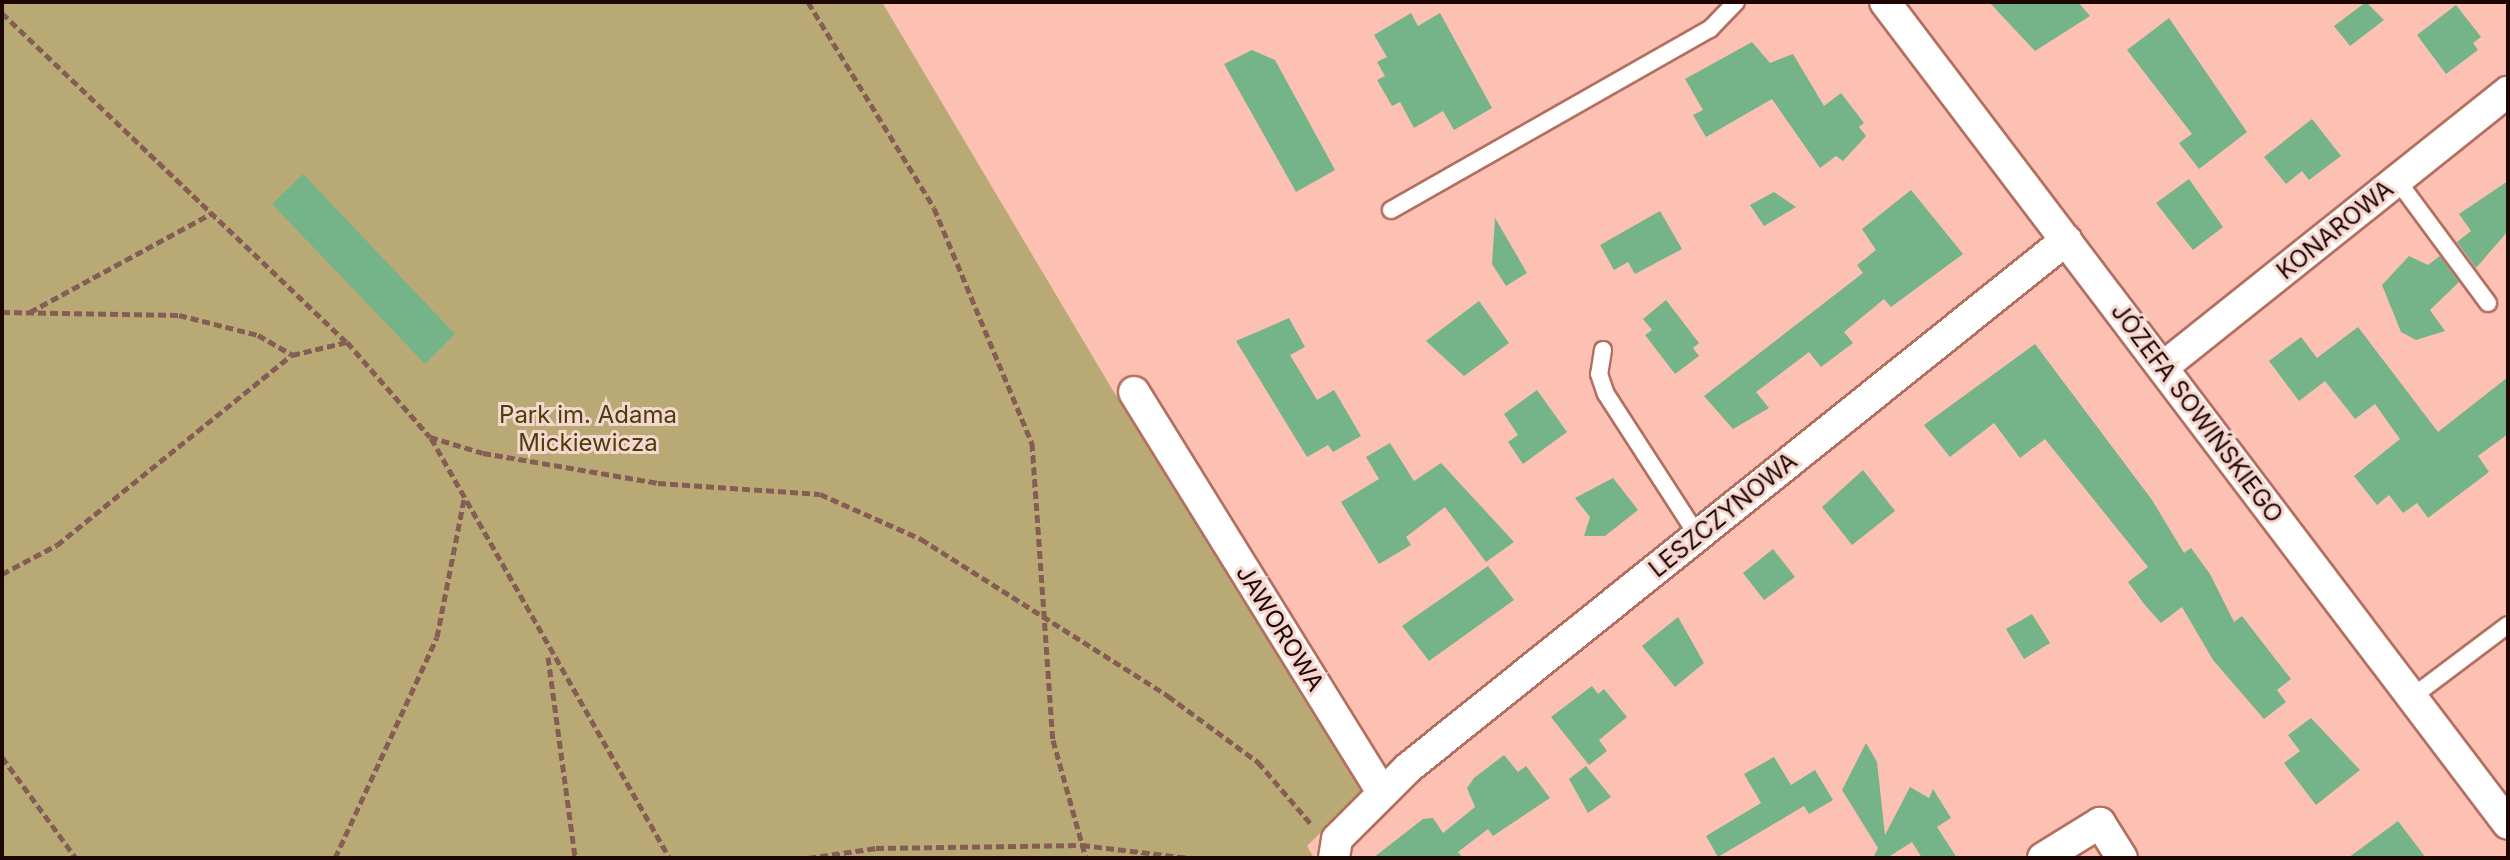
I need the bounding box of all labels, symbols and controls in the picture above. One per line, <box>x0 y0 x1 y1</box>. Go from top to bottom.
street label: KONAROWA <box>2271 174 2399 286</box>
street label: JÓZEFA SOWIŃSKIEGO <box>2105 298 2289 528</box>
park label: Park im. Adama Mickiewicza <box>499 401 677 457</box>
street label: LESZCZYNOWA <box>1643 447 1803 583</box>
street label: JAWOROWA <box>1230 560 1330 696</box>

